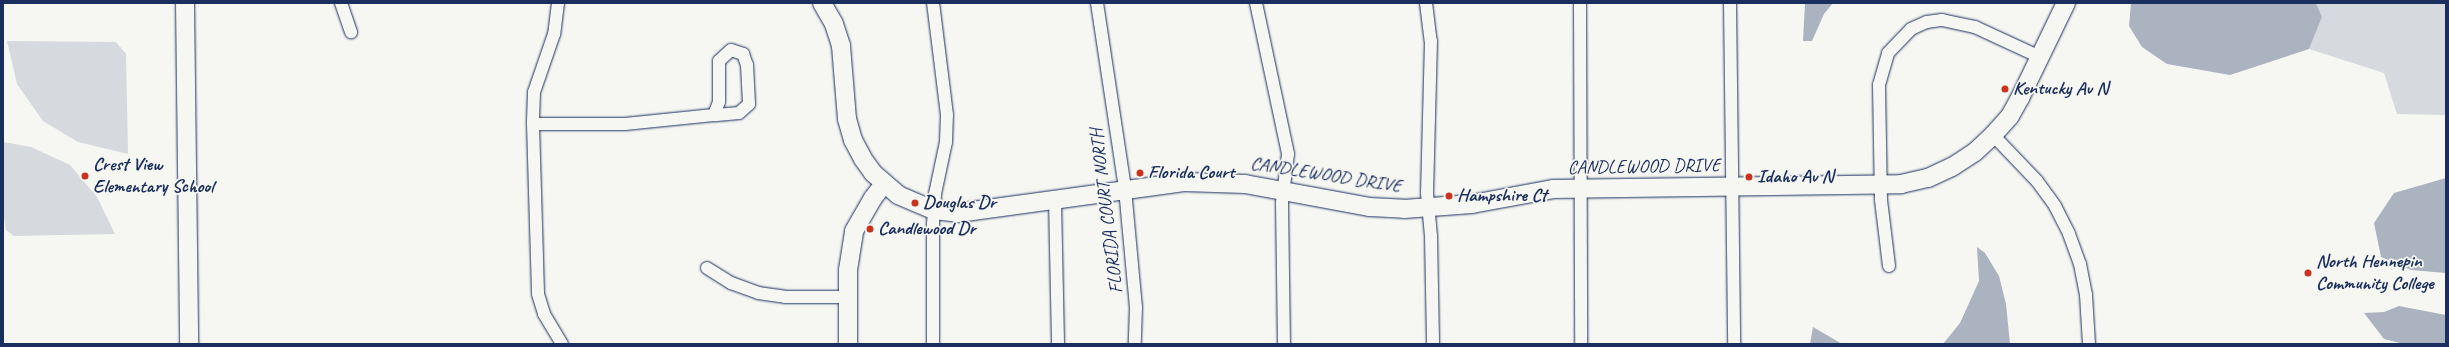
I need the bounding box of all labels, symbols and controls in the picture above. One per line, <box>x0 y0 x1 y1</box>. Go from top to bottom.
place label: Kentucky Av N <box>2013 78 2108 100</box>
marker: Kentucky Av N <box>2000 84 2010 94</box>
street label: FLORIDA COURT NORTH <box>1086 127 1128 295</box>
street label: CANDLEWOOD DRIVE <box>1249 152 1403 198</box>
place label: Crest View Elementary School <box>93 154 214 198</box>
street label: CANDLEWOOD DRIVE <box>1567 154 1721 180</box>
place label: Florida Court <box>1148 162 1234 184</box>
place label: Idaho Av N <box>1757 166 1833 188</box>
marker: Florida Court <box>1135 168 1145 178</box>
marker: Crest View Elementary School <box>80 171 90 181</box>
marker: Idaho Av N <box>1744 172 1754 182</box>
place label: Hampshire Ct <box>1457 185 1547 207</box>
marker: Hampshire Ct <box>1444 191 1454 201</box>
place label: Douglas Dr <box>923 192 996 214</box>
marker: Douglas Dr <box>910 198 920 208</box>
place label: Candlewood Dr <box>878 218 976 240</box>
marker: Candlewood Dr <box>865 224 875 234</box>
place label: North Hennepin Community College <box>2316 251 2434 295</box>
marker: North Hennepin Community College <box>2303 268 2313 278</box>

